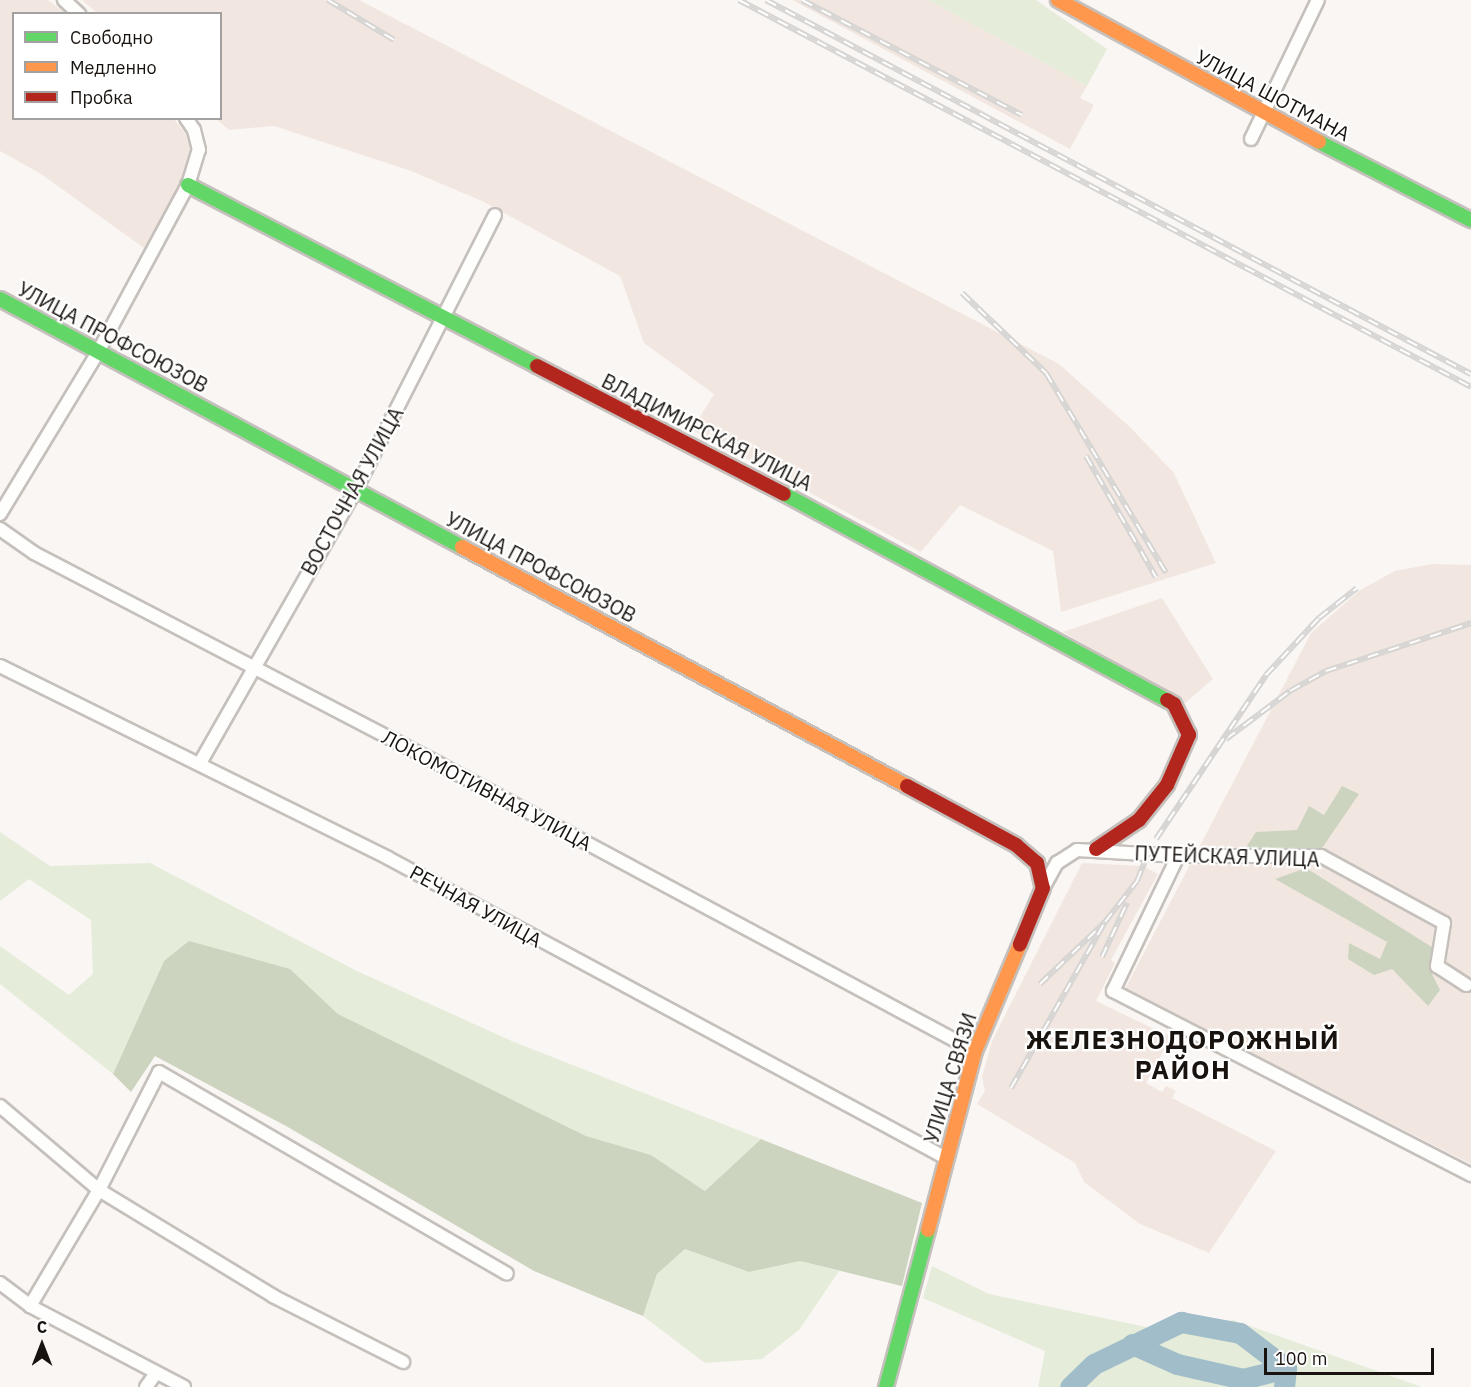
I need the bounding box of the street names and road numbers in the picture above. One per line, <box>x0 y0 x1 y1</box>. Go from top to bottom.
street label: УЛИЦА ШОТМАНА <box>1192 44 1354 146</box>
street label: УЛИЦА ПРОФСОЮЗОВ <box>14 277 212 397</box>
street label: ВЛАДИМИРСКАЯ УЛИЦА <box>598 368 816 496</box>
street label: ВОСТОЧНАЯ УЛИЦА <box>296 403 408 579</box>
street label: УЛИЦА ПРОФСОЮЗОВ <box>442 507 640 627</box>
street label: ЛОКОМОТИВНАЯ УЛИЦА <box>378 724 596 856</box>
street label: ПУТЕЙСКАЯ УЛИЦА <box>1134 841 1320 871</box>
street label: РЕЧНАЯ УЛИЦА <box>406 860 546 952</box>
street label: УЛИЦА СВЯЗИ <box>919 1010 981 1146</box>

